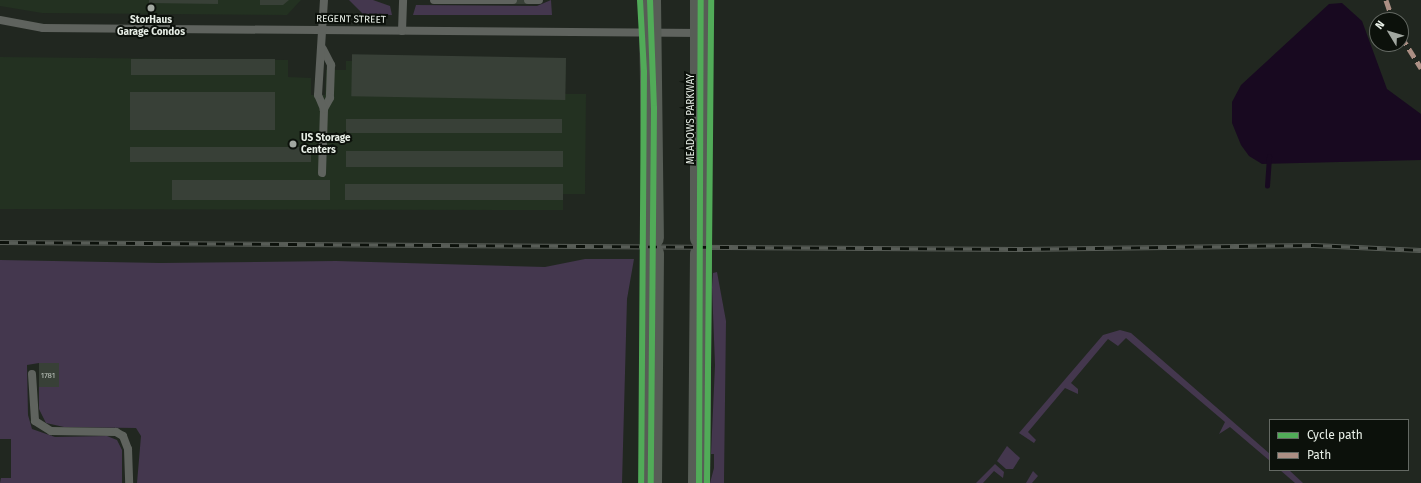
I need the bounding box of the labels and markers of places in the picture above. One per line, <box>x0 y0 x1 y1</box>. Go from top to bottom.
marker: StorHaus Garage Condos <box>146 3 156 13</box>
place label: StorHaus Garage Condos <box>117 14 185 38</box>
place label: US Storage Centers <box>301 132 351 156</box>
marker: US Storage Centers <box>288 139 298 149</box>

